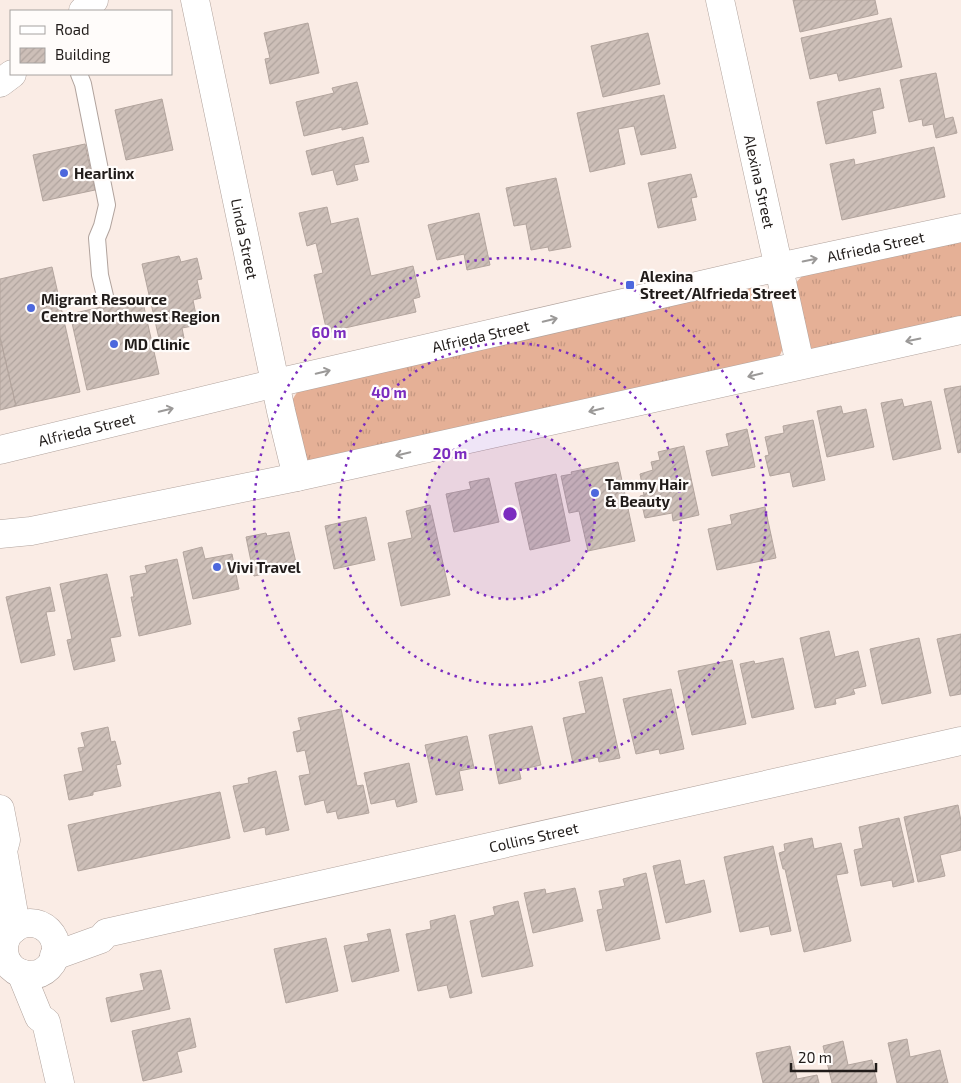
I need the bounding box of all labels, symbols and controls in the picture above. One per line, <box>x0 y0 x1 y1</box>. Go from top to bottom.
legend <box>10 10 172 75</box>
text: Road <box>55 20 90 38</box>
text: Building <box>55 45 111 63</box>
street label: Alexina Street <box>741 133 779 231</box>
place label: Hearlinx <box>74 164 135 182</box>
marker: Hearlinx <box>58 167 70 179</box>
street label: Linda Street <box>228 197 262 281</box>
street label: Alfrieda Street <box>825 227 926 265</box>
one-way arrow <box>802 255 818 264</box>
place label: Alexina Street/Alfrieda Street <box>640 267 796 302</box>
marker: Alexina Street/Alfrieda Street <box>624 279 636 291</box>
place label: Migrant Resource Centre Northwest Region <box>41 290 220 325</box>
marker: Migrant Resource Centre Northwest Region <box>25 302 37 314</box>
one-way arrow <box>541 315 557 324</box>
street label: Alfrieda Street <box>430 316 531 356</box>
text: 60 m <box>312 323 346 341</box>
place label: MD Clinic <box>124 335 190 353</box>
one-way arrow <box>906 336 922 345</box>
marker: MD Clinic <box>108 338 120 350</box>
one-way arrow <box>315 367 331 376</box>
one-way arrow <box>747 371 763 380</box>
text: 40 m <box>371 383 407 401</box>
one-way arrow <box>158 404 174 414</box>
one-way arrow <box>588 406 604 415</box>
street label: Alfrieda Street <box>36 408 137 449</box>
text: 20 m <box>433 444 467 462</box>
one-way arrow <box>396 449 412 459</box>
place label: Tammy Hair & Beauty <box>605 475 689 511</box>
marker: Tammy Hair & Beauty <box>589 487 601 499</box>
centre of rings <box>501 505 519 523</box>
place label: Vivi Travel <box>227 558 301 576</box>
marker: Vivi Travel <box>211 561 223 573</box>
street label: Collins Street <box>487 818 580 856</box>
scale bar <box>791 1040 876 1072</box>
text: 20 m <box>798 1048 832 1066</box>

